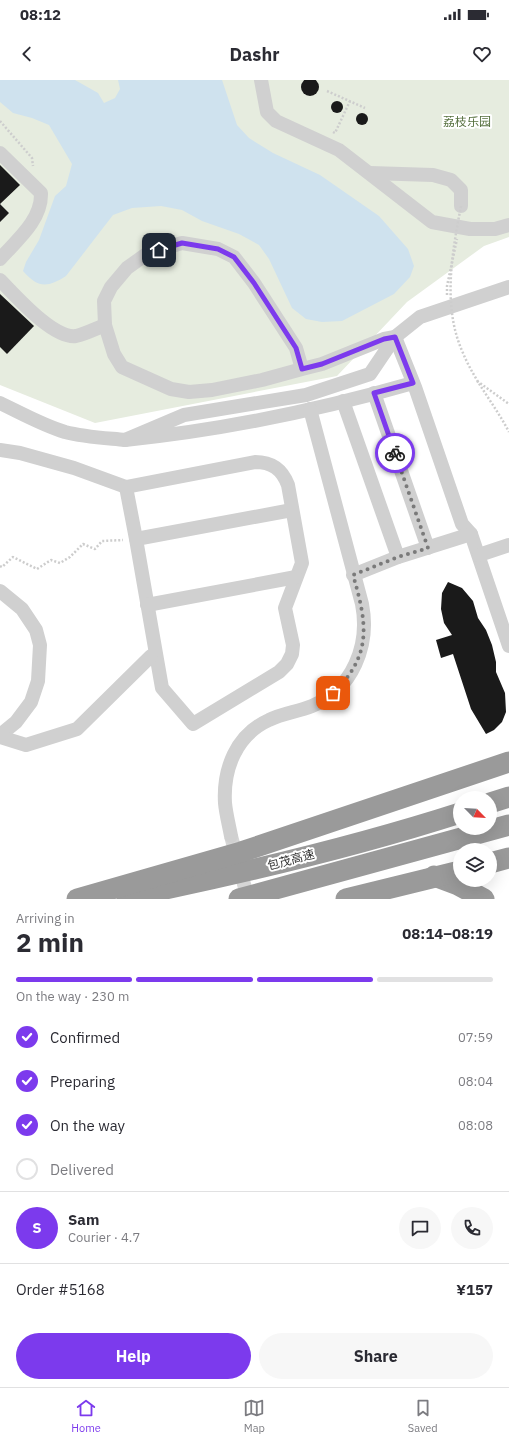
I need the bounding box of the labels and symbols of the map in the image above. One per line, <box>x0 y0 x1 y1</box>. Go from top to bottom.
park label: 荔枝乐园 <box>443 114 491 129</box>
pin <box>142 233 176 267</box>
courier <box>375 433 415 473</box>
pin <box>316 676 350 710</box>
north arrow <box>453 791 497 835</box>
street label: 包茂高速 <box>266 846 316 873</box>

